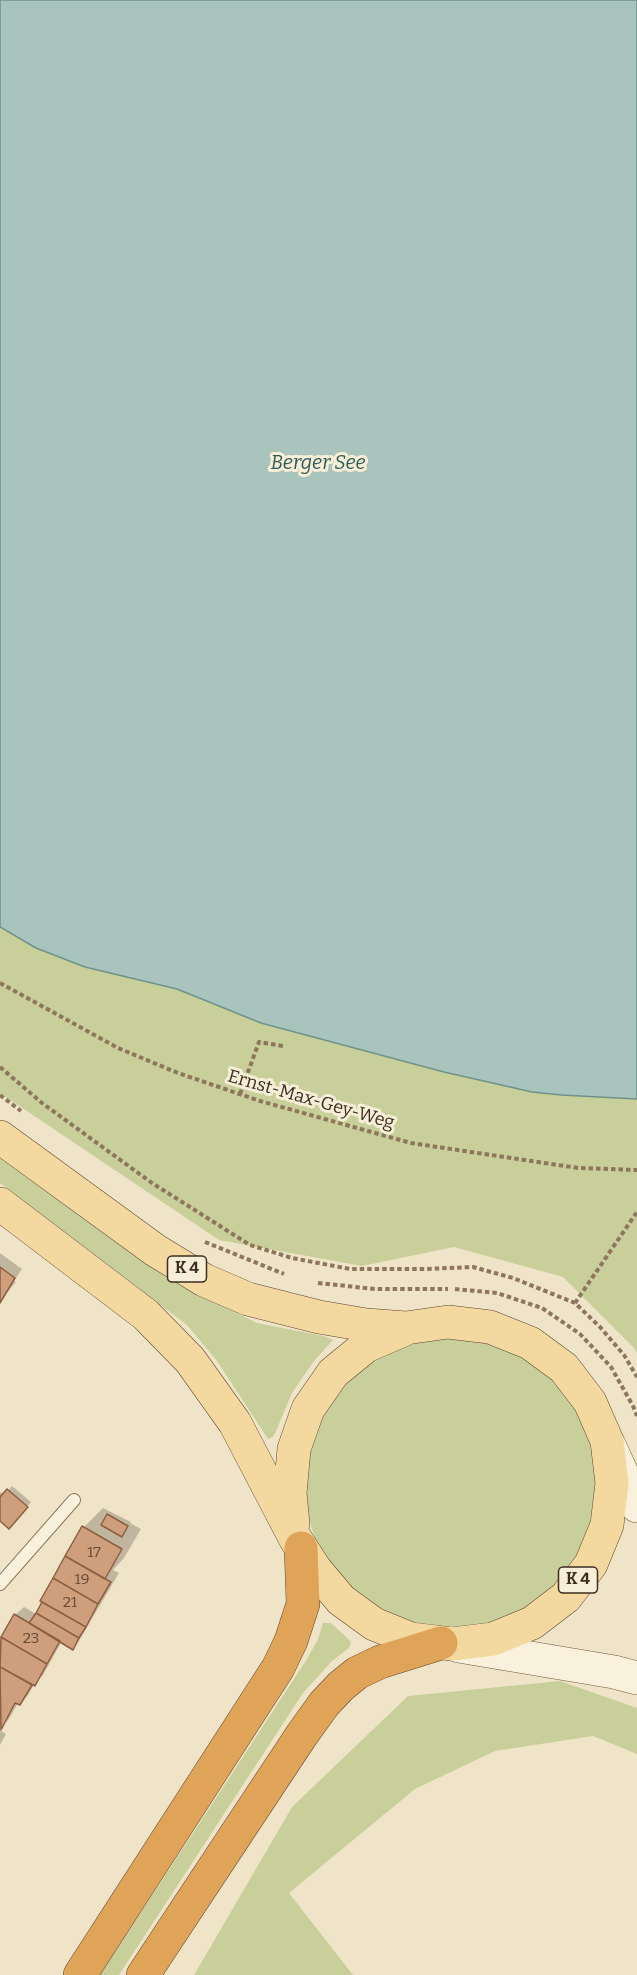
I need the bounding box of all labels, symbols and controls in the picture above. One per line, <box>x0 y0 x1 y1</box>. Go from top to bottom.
water label: Berger See <box>270 451 366 475</box>
street label: Ernst-Max-Gey-Weg <box>225 1066 397 1134</box>
road number: K 4 <box>168 1256 207 1282</box>
house number: 17 <box>87 1544 101 1562</box>
road number: K 4 <box>558 1567 598 1593</box>
house number: 19 <box>75 1571 89 1589</box>
house number: 21 <box>63 1594 77 1612</box>
house number: 23 <box>23 1630 39 1648</box>

